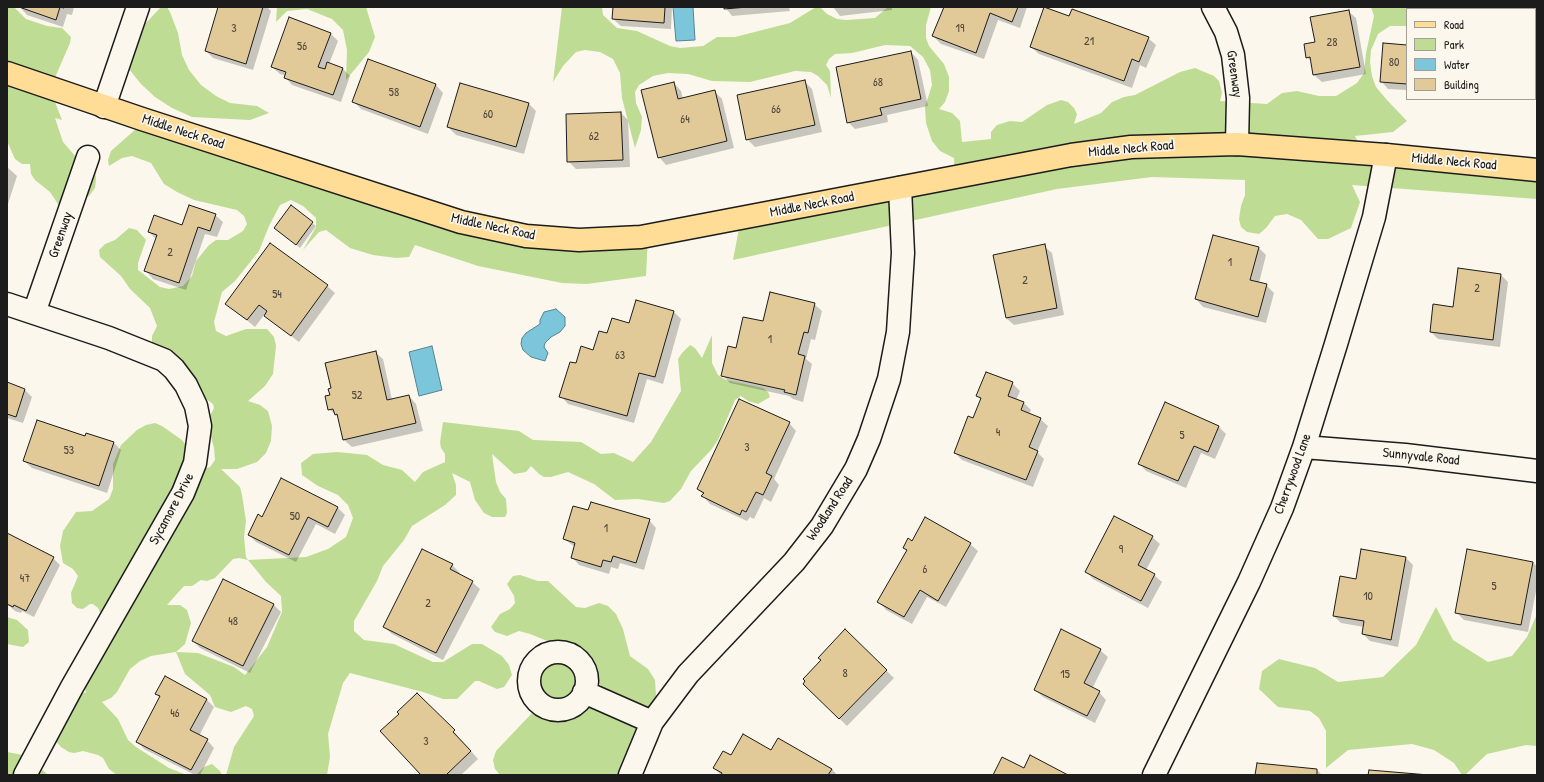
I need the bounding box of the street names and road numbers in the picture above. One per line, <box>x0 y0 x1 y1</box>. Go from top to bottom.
street label: Greenway <box>1222 49 1246 99</box>
street label: Middle Neck Road <box>140 111 226 153</box>
street label: Middle Neck Road <box>1088 137 1174 161</box>
street label: Middle Neck Road <box>1411 150 1497 174</box>
street label: Middle Neck Road <box>769 189 855 221</box>
street label: Greenway <box>45 210 77 260</box>
street label: Middle Neck Road <box>450 210 536 244</box>
street label: Cherrywood Lane <box>1271 431 1315 517</box>
street label: Sunnyvale Road <box>1382 445 1460 469</box>
street label: Sycamore Drive <box>146 470 198 548</box>
street label: Woodland Road <box>803 474 857 544</box>

